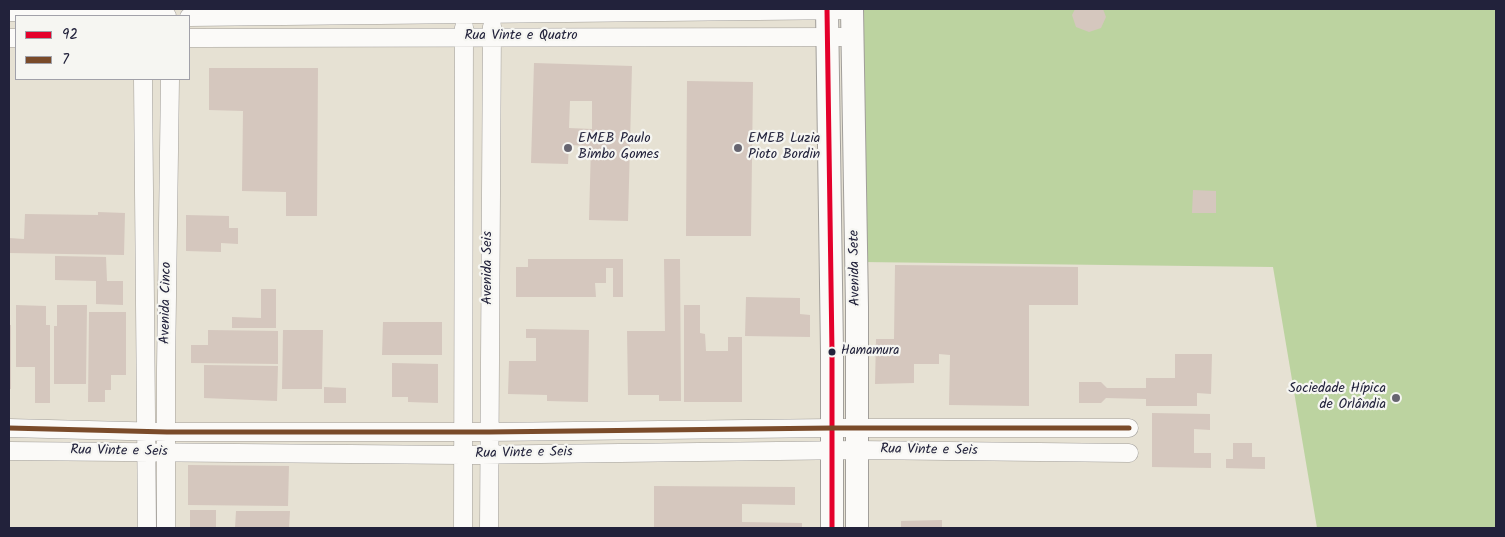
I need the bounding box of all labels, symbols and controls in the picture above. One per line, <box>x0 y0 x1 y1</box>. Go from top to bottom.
legend <box>15 15 190 80</box>
text: 92 <box>62 23 78 47</box>
street label: Rua Vinte e Quatro <box>464 29 578 45</box>
text: 7 <box>62 48 69 72</box>
place label: EMEB Paulo Bimbo Gomes <box>578 132 659 164</box>
place label: EMEB Luzia Pioto Bordin <box>748 132 820 164</box>
marker: EMEB Paulo Bimbo Gomes <box>562 142 574 154</box>
marker: EMEB Luzia Pioto Bordin <box>732 142 744 154</box>
street label: Avenida Sete <box>847 230 865 306</box>
street label: Avenida Seis <box>481 231 497 305</box>
street label: Avenida Cinco <box>158 262 176 344</box>
place label: Hamamura <box>841 344 899 360</box>
marker: Hamamura <box>827 347 837 357</box>
place label: Sociedade Hípica de Orlândia <box>1288 382 1386 414</box>
marker: Sociedade Hípica de Orlândia <box>1390 392 1402 404</box>
street label: Rua Vinte e Seis <box>880 442 978 460</box>
street label: Rua Vinte e Seis <box>70 443 168 461</box>
street label: Rua Vinte e Seis <box>475 445 573 463</box>

